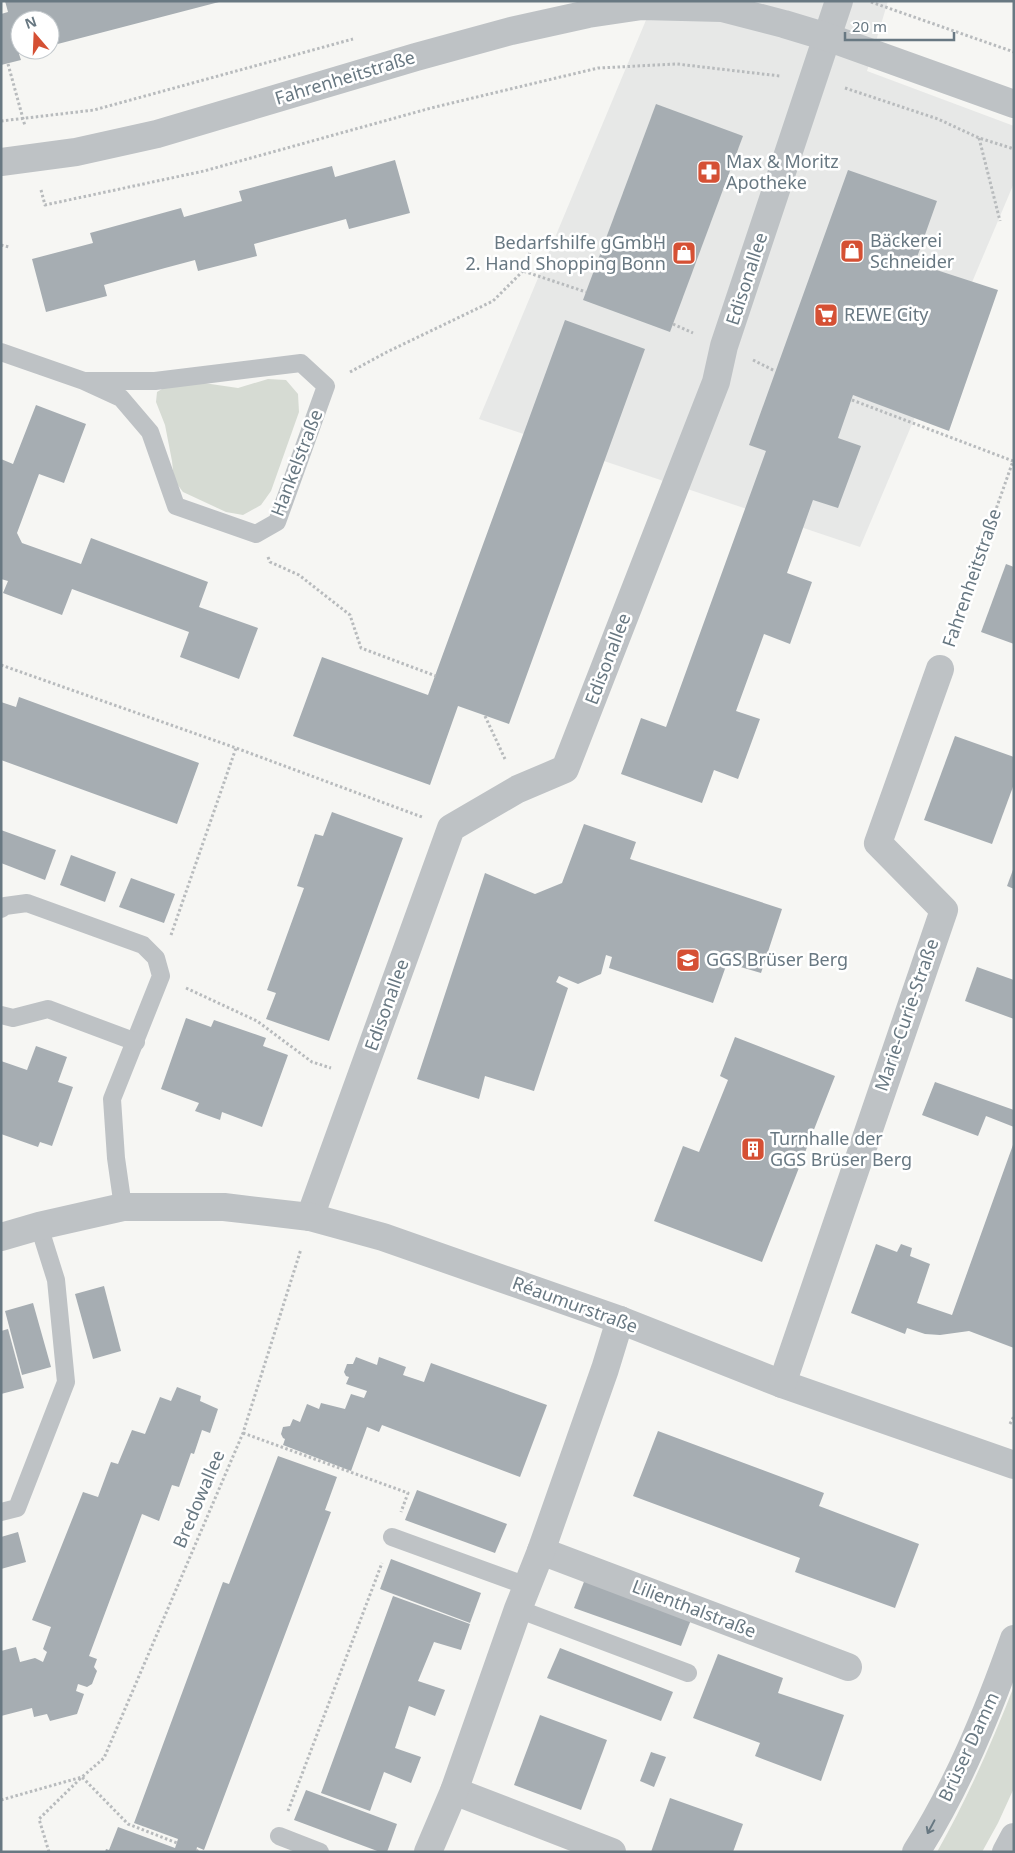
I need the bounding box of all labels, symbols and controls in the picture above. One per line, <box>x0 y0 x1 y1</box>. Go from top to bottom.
north arrow <box>10 10 60 60</box>
scale bar <box>845 10 954 42</box>
text: N <box>22 11 39 33</box>
text: 20 m <box>852 16 887 36</box>
street label: Fahrenheitstraße <box>272 44 418 110</box>
place label: Max & Moritz Apotheke <box>726 149 839 194</box>
pharmacy icon: Max & Moritz Apotheke <box>696 159 722 185</box>
place label: Bäckerei Schneider <box>870 228 955 273</box>
street label: Edisonallee <box>720 229 772 328</box>
place label: Bedarfshilfe gGmbH 2. Hand Shopping Bonn <box>465 230 666 275</box>
shop icon: Bäckerei Schneider <box>839 238 865 264</box>
shop icon: Bedarfshilfe gGmbH 2. Hand Shopping Bonn <box>671 240 697 266</box>
supermarket icon: REWE City <box>813 302 839 328</box>
place label: REWE City <box>844 302 929 326</box>
street label: Hankelstraße <box>265 406 327 520</box>
street label: Fahrenheitstraße <box>936 505 1006 650</box>
street label: Edisonallee <box>579 610 635 708</box>
street label: Marie-Curie-Straße <box>869 935 943 1094</box>
school or university icon: GGS Brüser Berg <box>675 947 701 973</box>
place label: GGS Brüser Berg <box>706 947 848 971</box>
street label: Edisonallee <box>358 955 414 1054</box>
place label: Turnhalle der GGS Brüser Berg <box>770 1126 912 1171</box>
building icon: Turnhalle der GGS Brüser Berg <box>740 1136 766 1162</box>
street label: Réaumurstraße <box>509 1270 641 1338</box>
street label: Bredowallee <box>167 1446 230 1551</box>
street label: Lilienthalstraße <box>629 1573 760 1643</box>
street label: Brüser Damm <box>932 1688 1004 1805</box>
one-way arrow <box>925 1819 935 1834</box>

